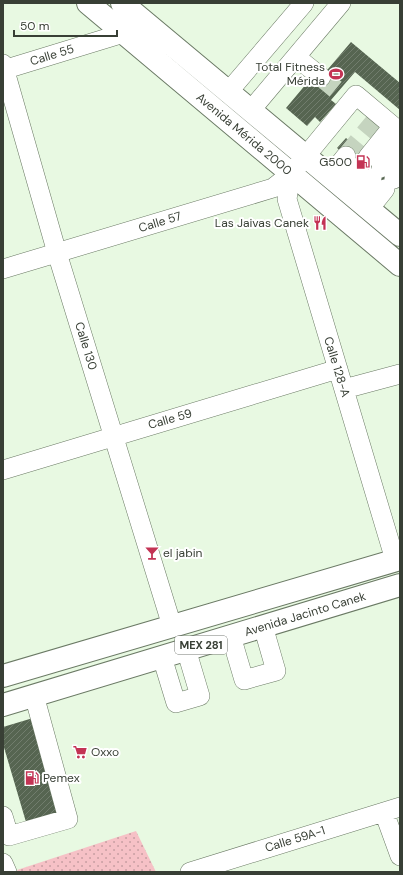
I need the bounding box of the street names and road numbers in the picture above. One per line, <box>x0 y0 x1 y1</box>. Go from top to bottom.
street label: Calle 55 <box>28 41 76 69</box>
street label: Avenida Mérida 2000 <box>193 89 295 179</box>
street label: Calle 57 <box>137 208 183 236</box>
street label: Calle 130 <box>71 320 101 372</box>
street label: Calle 128-A <box>320 335 354 399</box>
street label: Calle 59 <box>146 405 194 433</box>
street label: Avenida Jacinto Canek <box>242 588 368 640</box>
road number: MEX 281 <box>175 636 227 654</box>
street label: Calle 59A-1 <box>263 822 327 856</box>

